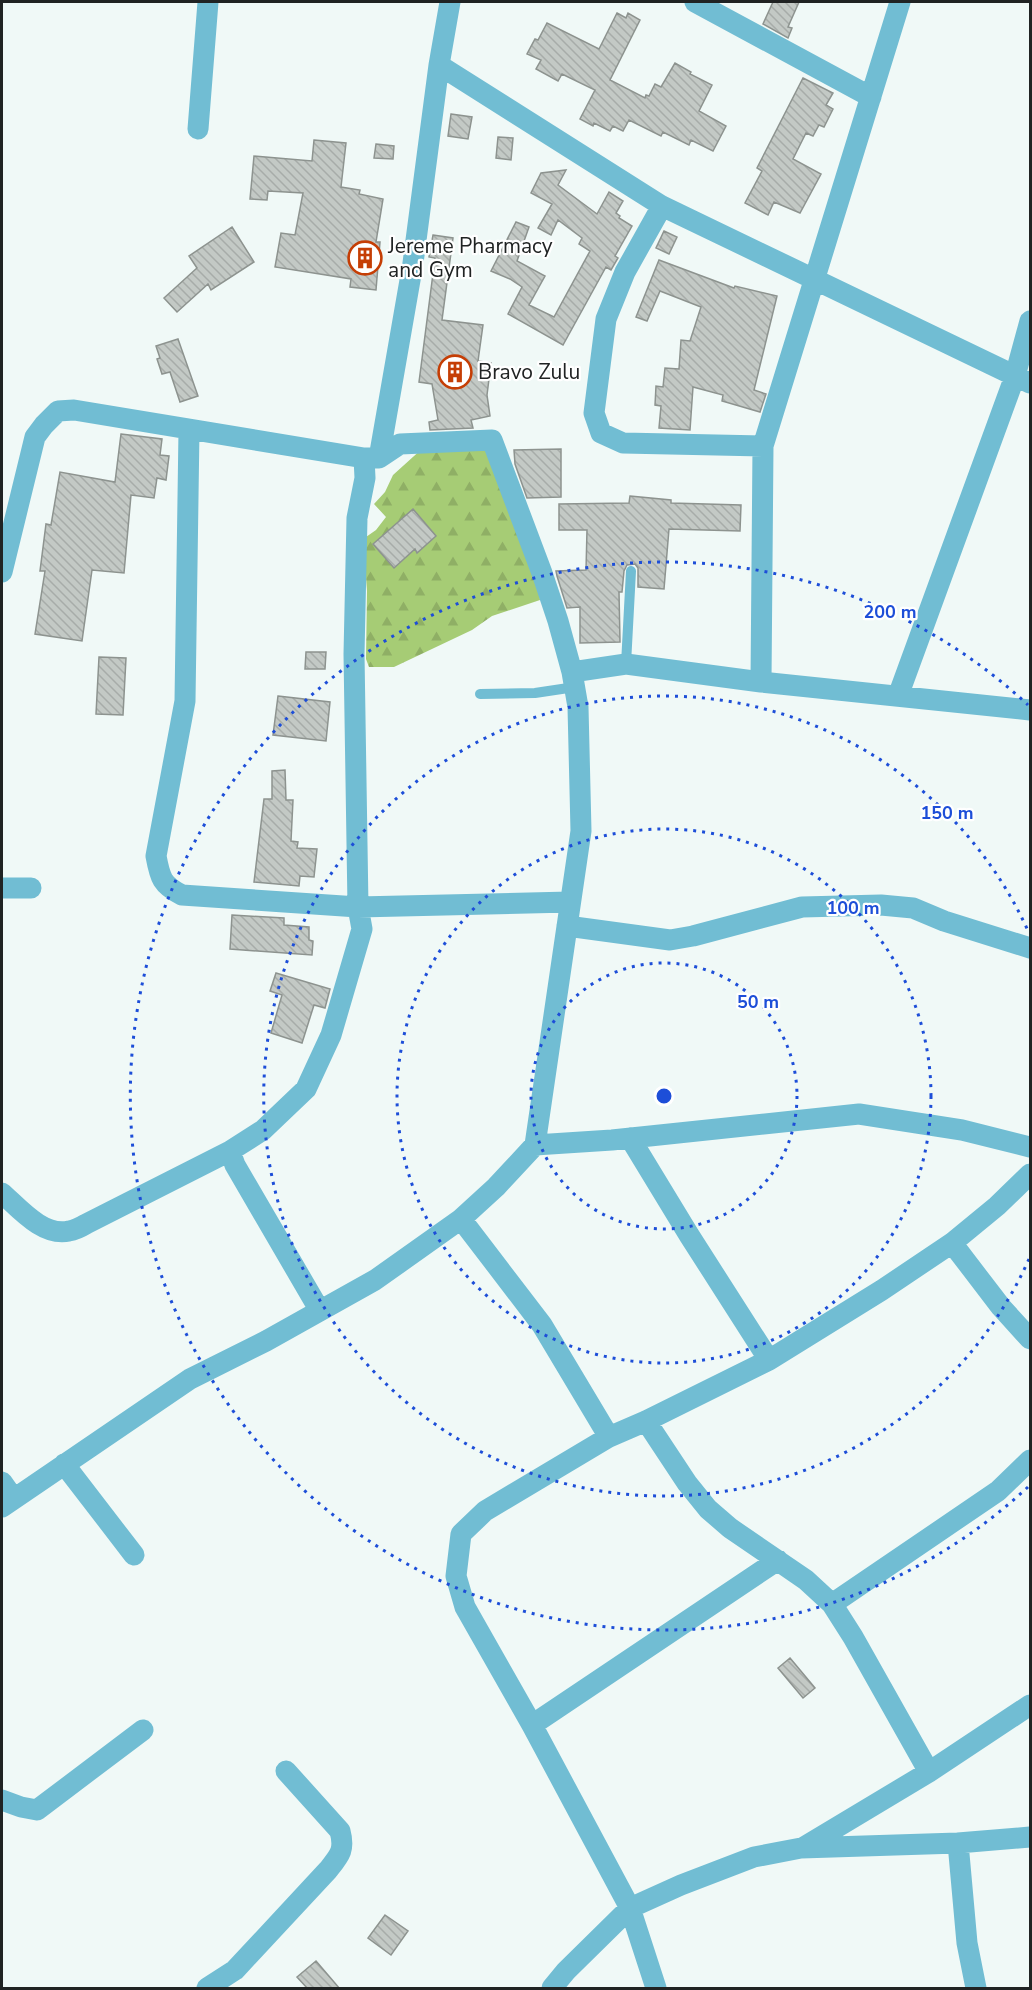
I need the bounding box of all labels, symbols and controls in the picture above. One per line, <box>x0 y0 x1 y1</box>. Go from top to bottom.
place label: Jereme Pharmacy and Gym <box>387 232 553 284</box>
building icon: Jereme Pharmacy and Gym <box>347 240 383 276</box>
building icon: Bravo Zulu <box>437 354 473 390</box>
place label: Bravo Zulu <box>478 358 580 386</box>
text: 200 m <box>863 600 917 624</box>
text: 150 m <box>920 801 974 825</box>
text: 100 m <box>826 896 880 920</box>
text: 50 m <box>737 990 779 1014</box>
centre of rings <box>654 1086 674 1106</box>

